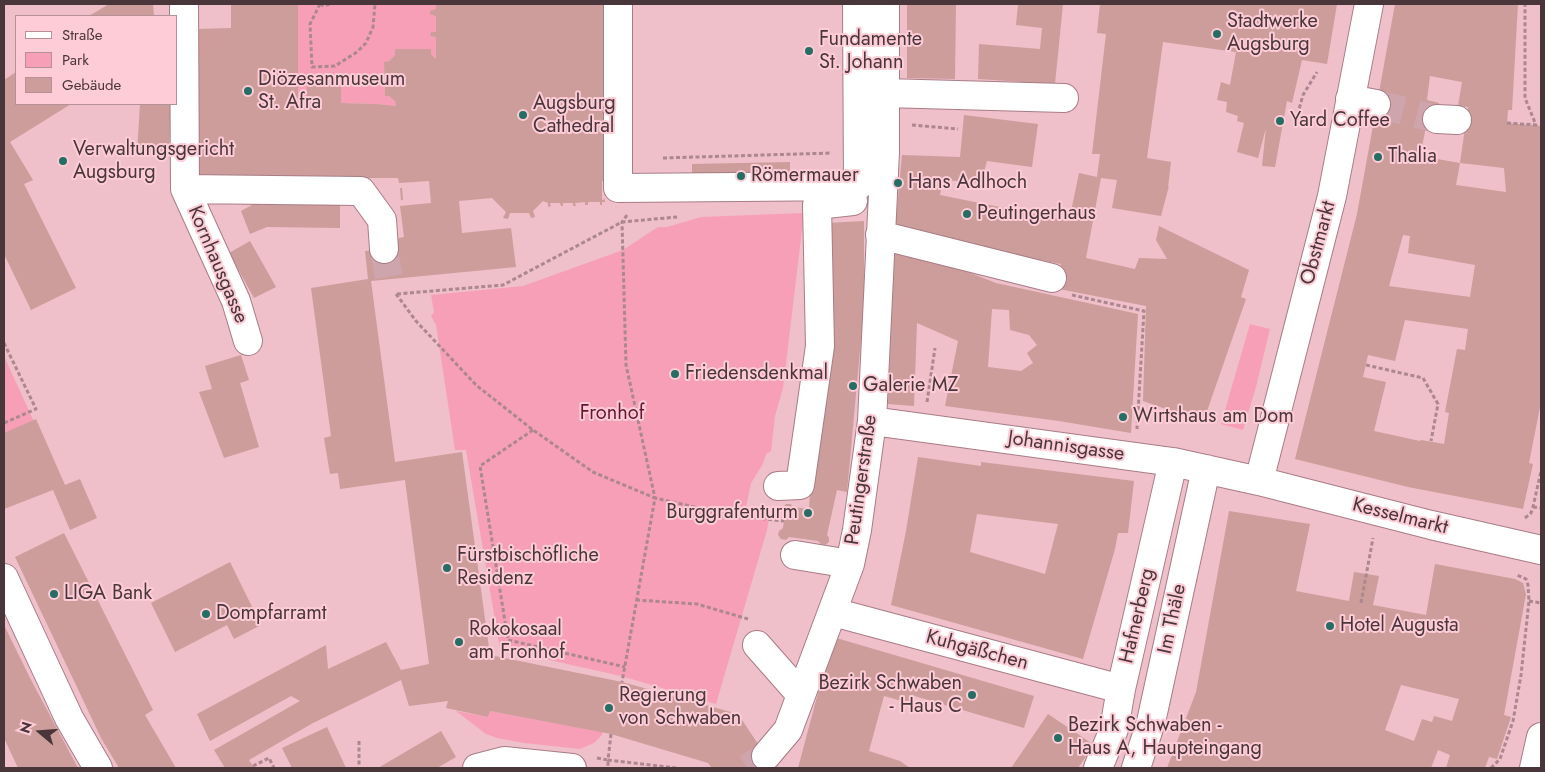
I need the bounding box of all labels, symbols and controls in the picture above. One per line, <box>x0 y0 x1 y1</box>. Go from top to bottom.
place label: Stadtwerke Augsburg <box>1227 10 1318 57</box>
legend <box>15 15 178 105</box>
text: Straße <box>62 24 102 46</box>
place label: Fundamente St. Johann <box>819 28 922 75</box>
marker: Stadtwerke Augsburg <box>1211 28 1223 40</box>
marker: Fundamente St. Johann <box>803 45 815 57</box>
text: Park <box>62 49 89 71</box>
place label: Diözesanmuseum St. Afra <box>258 68 405 115</box>
text: Gebäude <box>62 74 121 96</box>
marker: Diözesanmuseum St. Afra <box>242 85 254 97</box>
place label: Augsburg Cathedral <box>533 92 616 139</box>
marker: Augsburg Cathedral <box>517 109 529 121</box>
place label: Yard Coffee <box>1290 109 1390 133</box>
marker: Yard Coffee <box>1274 115 1286 127</box>
place label: Verwaltungsgericht Augsburg <box>73 138 234 185</box>
place label: Thalia <box>1388 145 1437 169</box>
marker: Thalia <box>1372 151 1384 163</box>
marker: Verwaltungsgericht Augsburg <box>57 155 69 167</box>
place label: Römermauer <box>751 164 859 188</box>
marker: Römermauer <box>735 170 747 182</box>
place label: Hans Adlhoch <box>908 171 1027 195</box>
marker: Hans Adlhoch <box>892 177 904 189</box>
street label: Obstmarkt <box>1296 198 1342 288</box>
place label: Peutingerhaus <box>977 202 1096 226</box>
street label: Kornhausgasse <box>182 203 252 327</box>
marker: Peutingerhaus <box>961 208 973 220</box>
place label: Friedensdenkmal <box>685 362 828 386</box>
marker: Friedensdenkmal <box>669 368 681 380</box>
place label: Galerie MZ <box>863 374 958 398</box>
marker: Galerie MZ <box>847 380 859 392</box>
park label: Fronhof <box>580 402 644 426</box>
place label: Wirtshaus am Dom <box>1133 405 1294 429</box>
marker: Wirtshaus am Dom <box>1117 411 1129 423</box>
street label: Peutingerstraße <box>841 413 883 547</box>
street label: Johannisgasse <box>1006 427 1126 467</box>
street label: Kesselmarkt <box>1350 494 1450 540</box>
place label: Burggrafenturm <box>666 501 798 525</box>
marker: Burggrafenturm <box>802 507 814 519</box>
place label: Fürstbischöfliche Residenz <box>457 544 599 591</box>
marker: Fürstbischöfliche Residenz <box>441 562 453 574</box>
street label: Hafnerberg <box>1115 566 1161 666</box>
place label: LIGA Bank <box>64 582 152 606</box>
street label: Im Thäle <box>1154 582 1192 656</box>
marker: LIGA Bank <box>48 588 60 600</box>
place label: Dompfarramt <box>216 602 327 626</box>
marker: Dompfarramt <box>200 608 212 620</box>
place label: Hotel Augusta <box>1340 614 1459 638</box>
place label: Rokokosaal am Fronhof <box>469 618 565 665</box>
marker: Hotel Augusta <box>1324 620 1336 632</box>
street label: Kuhgäßchen <box>923 626 1031 676</box>
marker: Rokokosaal am Fronhof <box>453 636 465 648</box>
place label: Bezirk Schwaben - Haus C <box>818 672 962 719</box>
place label: Regierung von Schwaben <box>619 684 741 731</box>
marker: Bezirk Schwaben - Haus C <box>966 689 978 701</box>
marker: Regierung von Schwaben <box>603 702 615 714</box>
north arrow <box>15 707 65 757</box>
place label: Bezirk Schwaben - Haus A, Haupteingang <box>1068 714 1262 761</box>
text: N <box>15 719 37 736</box>
marker: Bezirk Schwaben - Haus A, Haupteingang <box>1052 732 1064 744</box>

